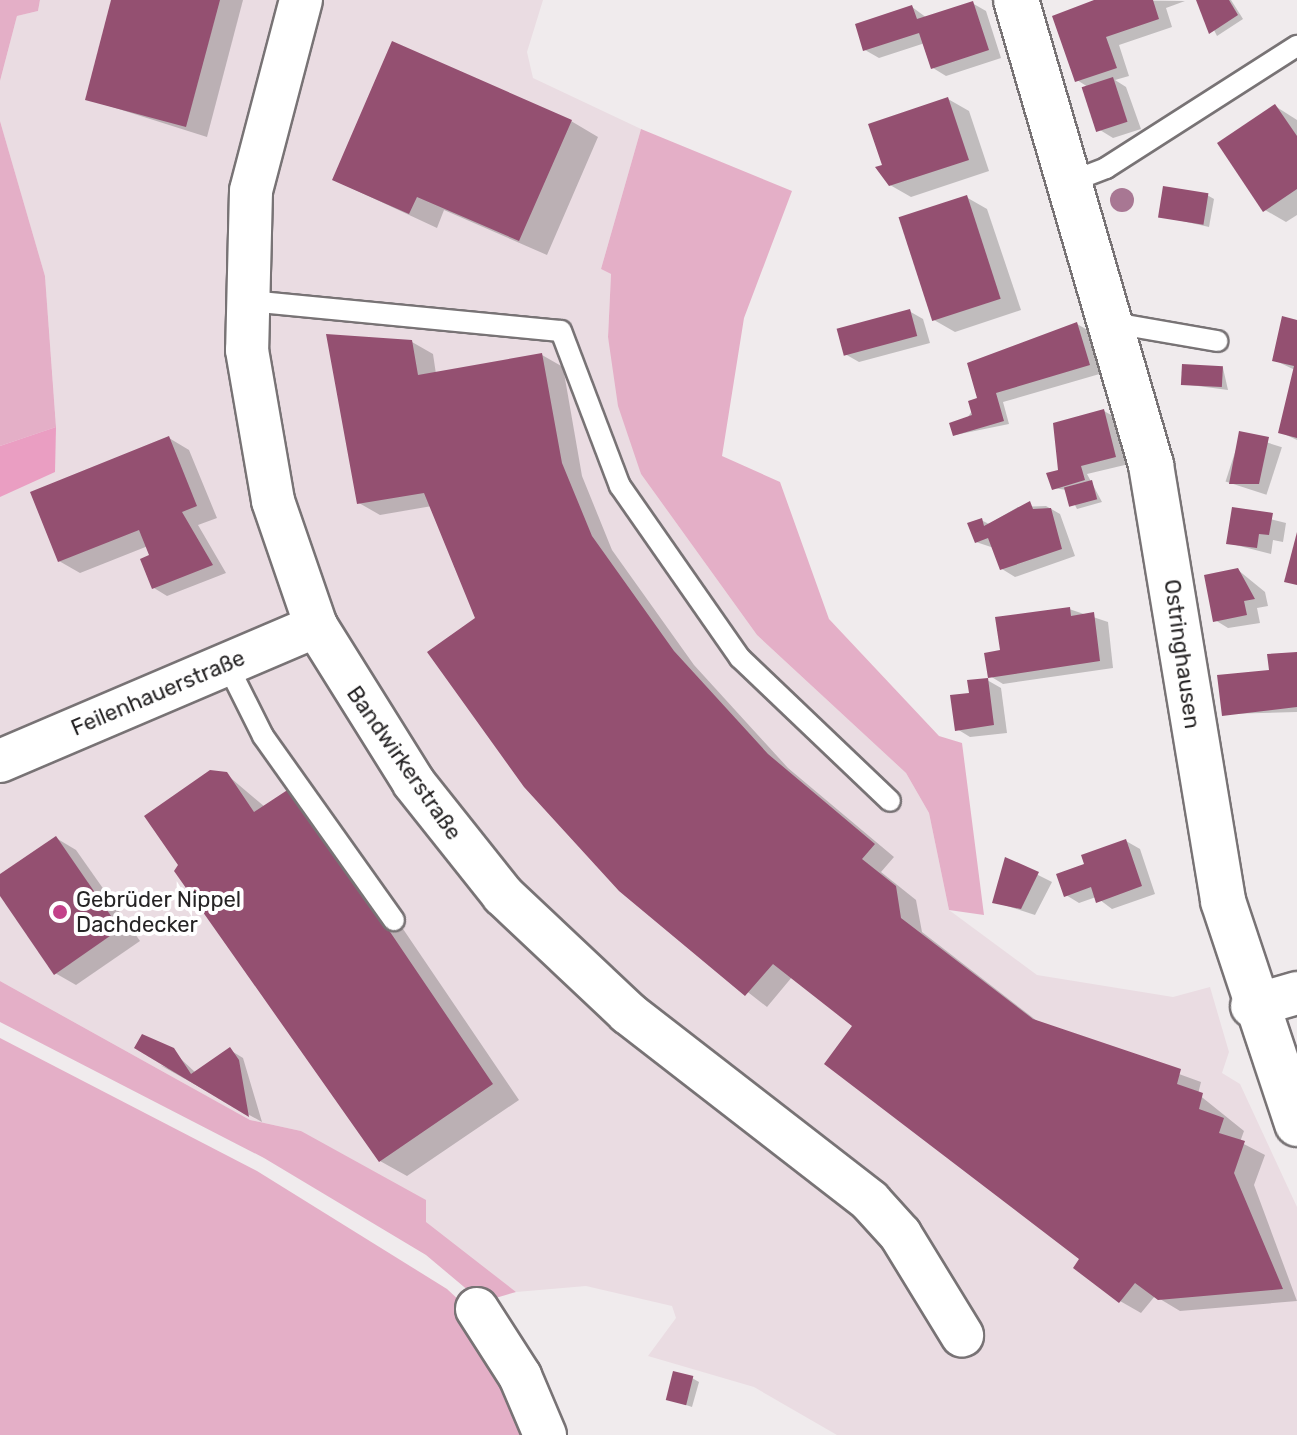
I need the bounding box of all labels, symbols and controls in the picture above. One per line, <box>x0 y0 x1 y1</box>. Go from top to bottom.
street label: Ostringhausen <box>1158 578 1206 730</box>
street label: Feilenhauerstraße <box>67 644 249 742</box>
street label: Bandwirkerstraße <box>341 681 467 845</box>
place label: Gebrüder Nippel Dachdecker <box>76 886 242 938</box>
marker: Gebrüder Nippel Dachdecker <box>51 903 69 921</box>

